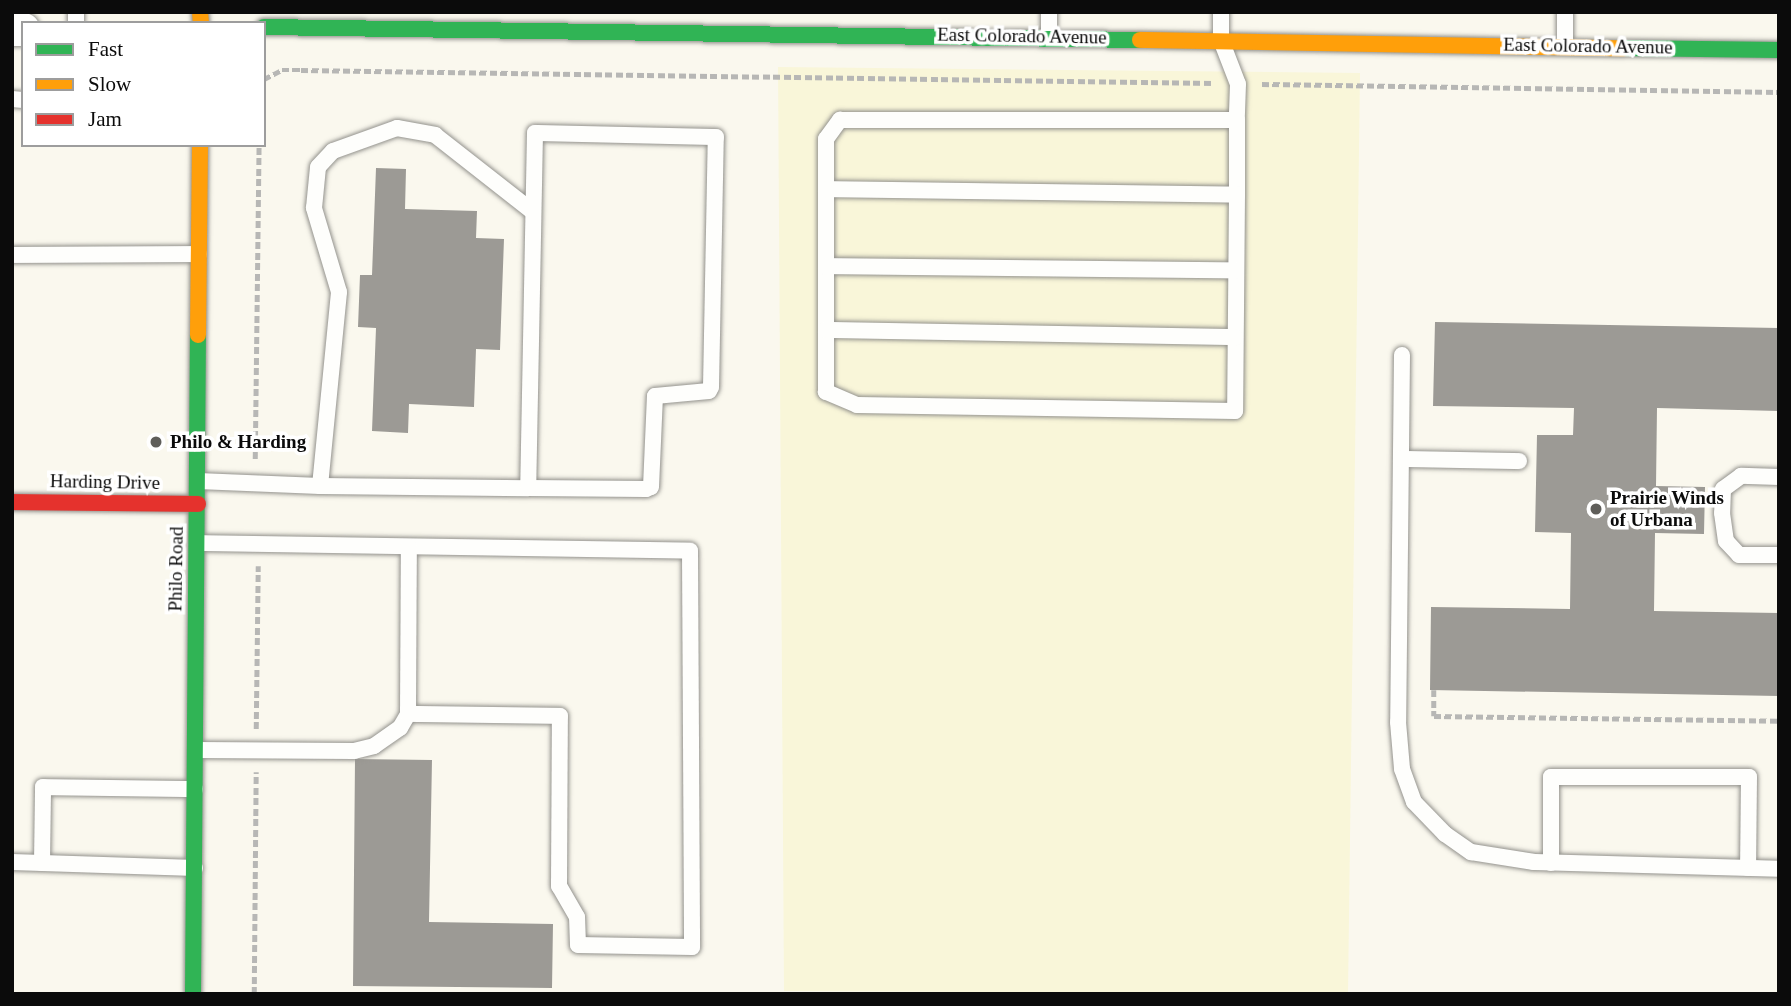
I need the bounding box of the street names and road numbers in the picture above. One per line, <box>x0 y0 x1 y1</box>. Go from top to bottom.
street label: East Colorado Avenue <box>937 23 1107 49</box>
street label: East Colorado Avenue <box>1503 33 1673 59</box>
street label: Harding Drive <box>50 470 160 494</box>
street label: Philo Road <box>164 526 188 612</box>

